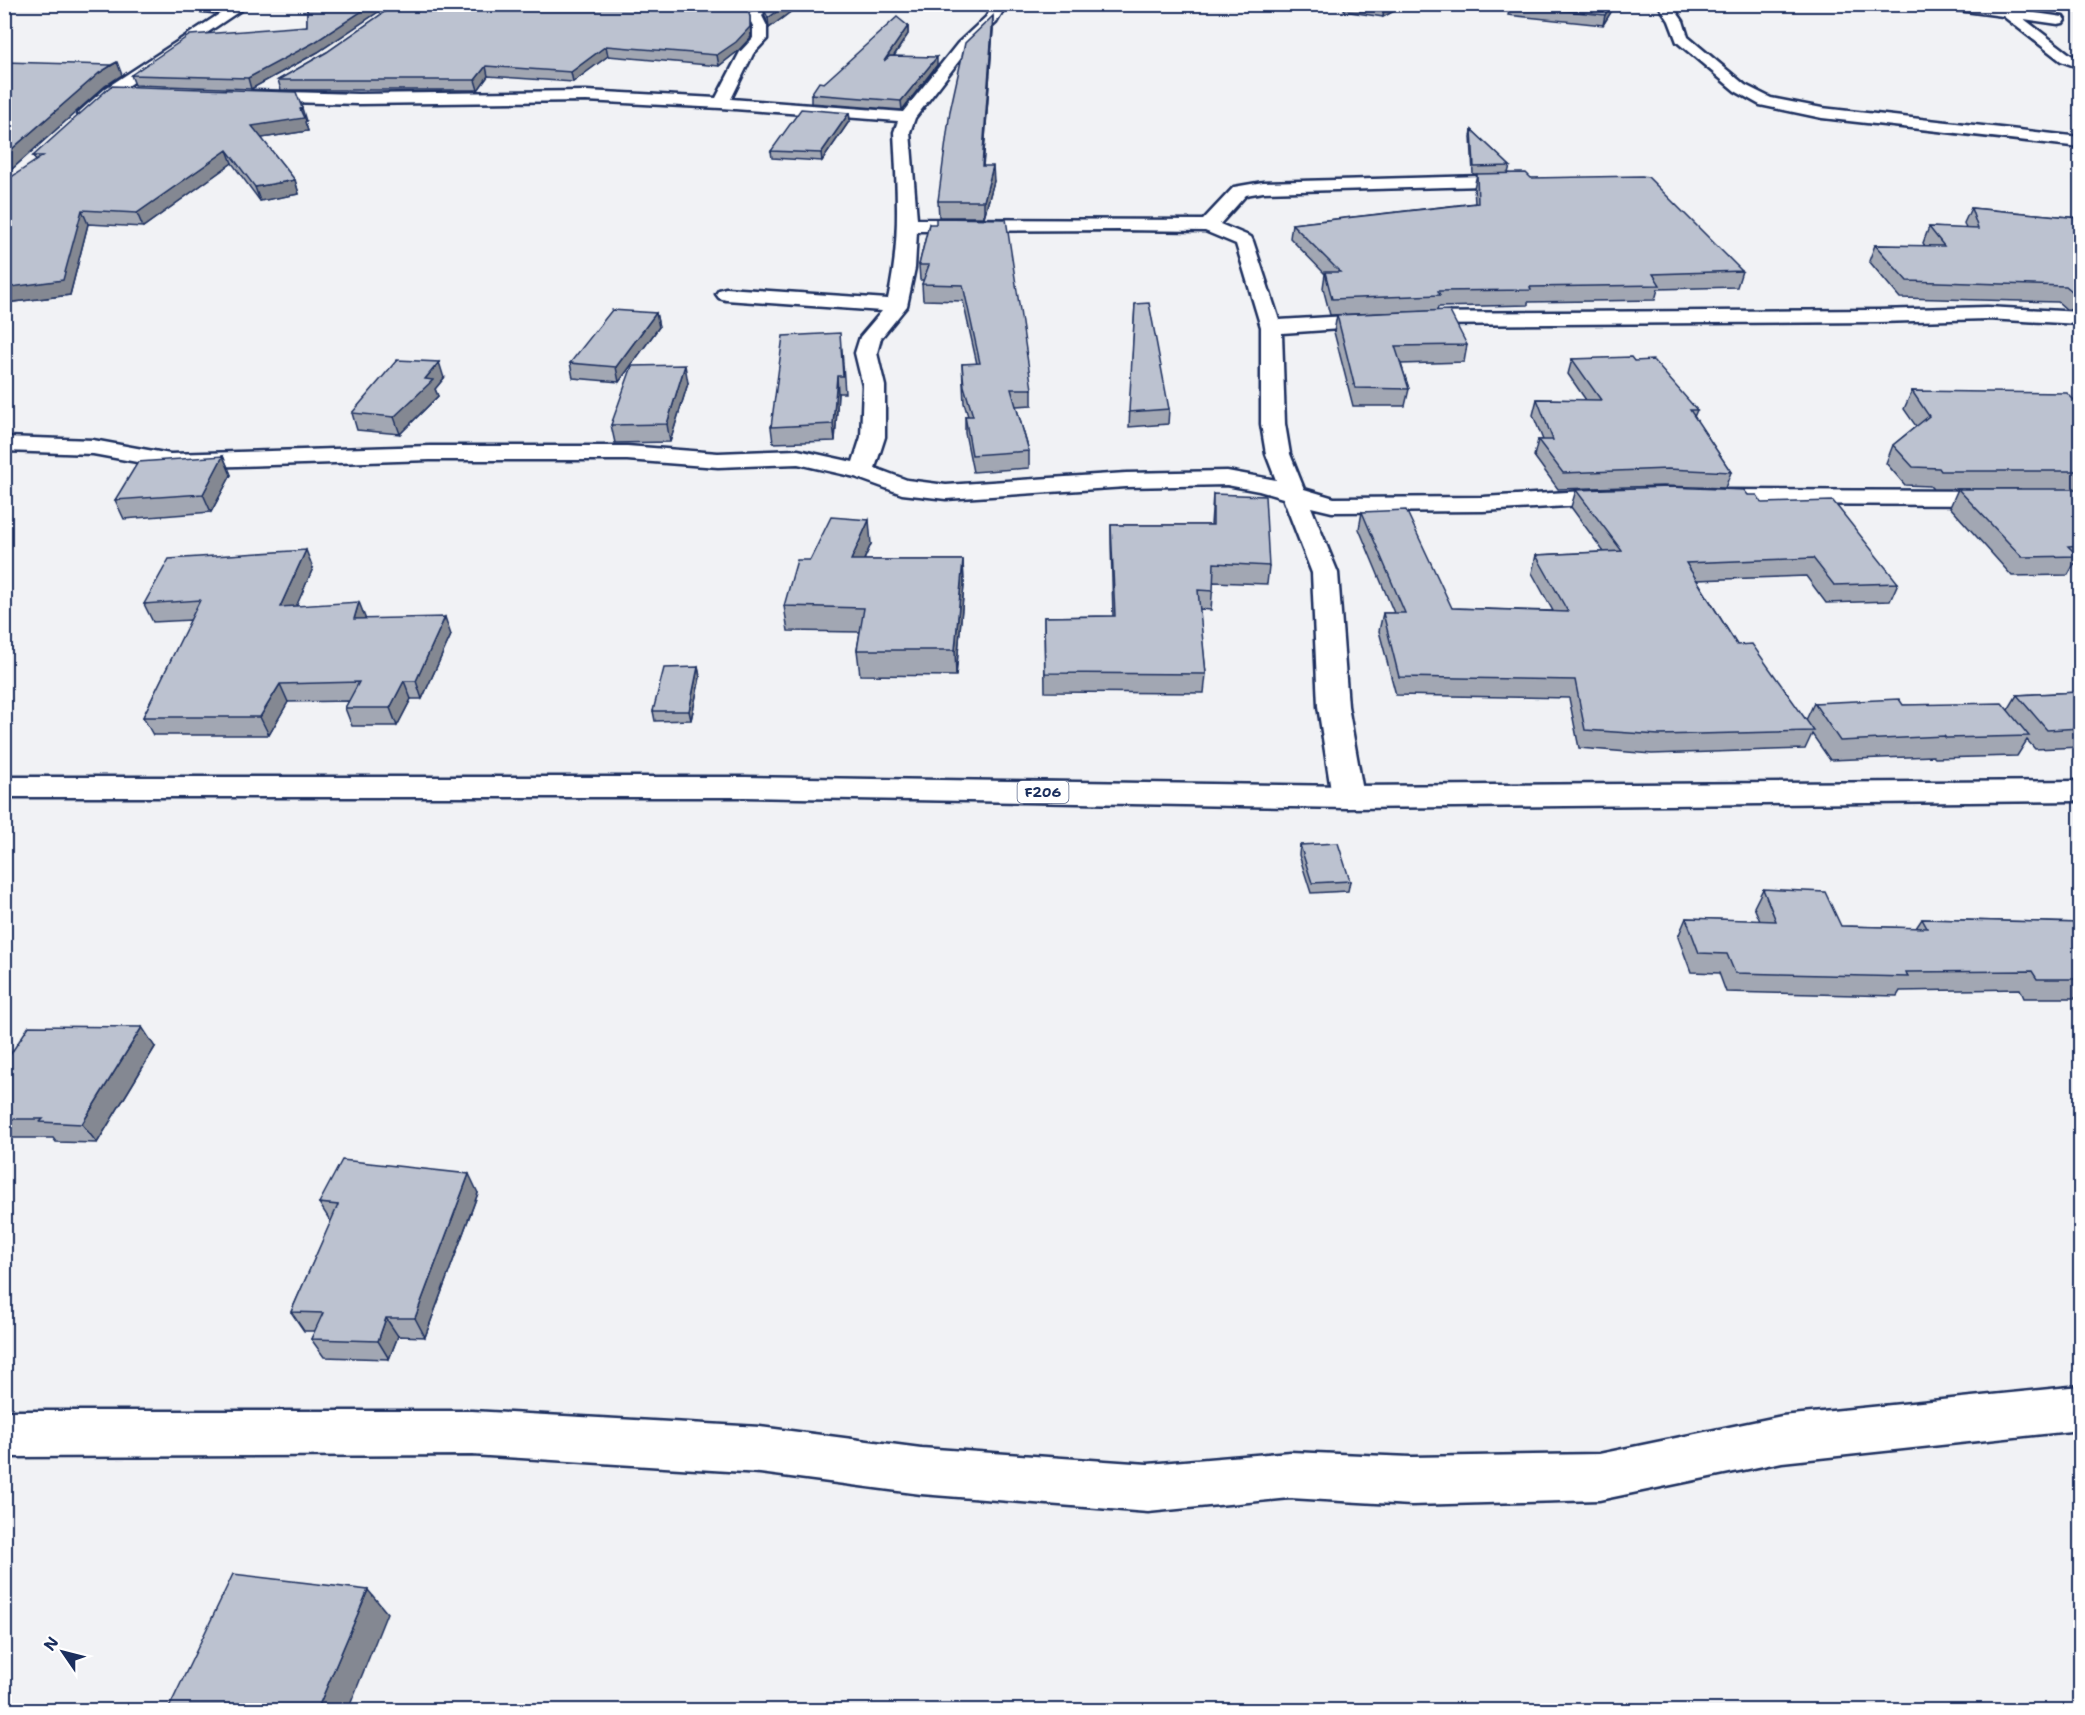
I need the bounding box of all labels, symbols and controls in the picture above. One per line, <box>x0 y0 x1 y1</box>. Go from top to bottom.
road number: F206 <box>1018 781 1068 803</box>
north arrow <box>33 1622 93 1682</box>
text: N <box>39 1632 63 1655</box>

